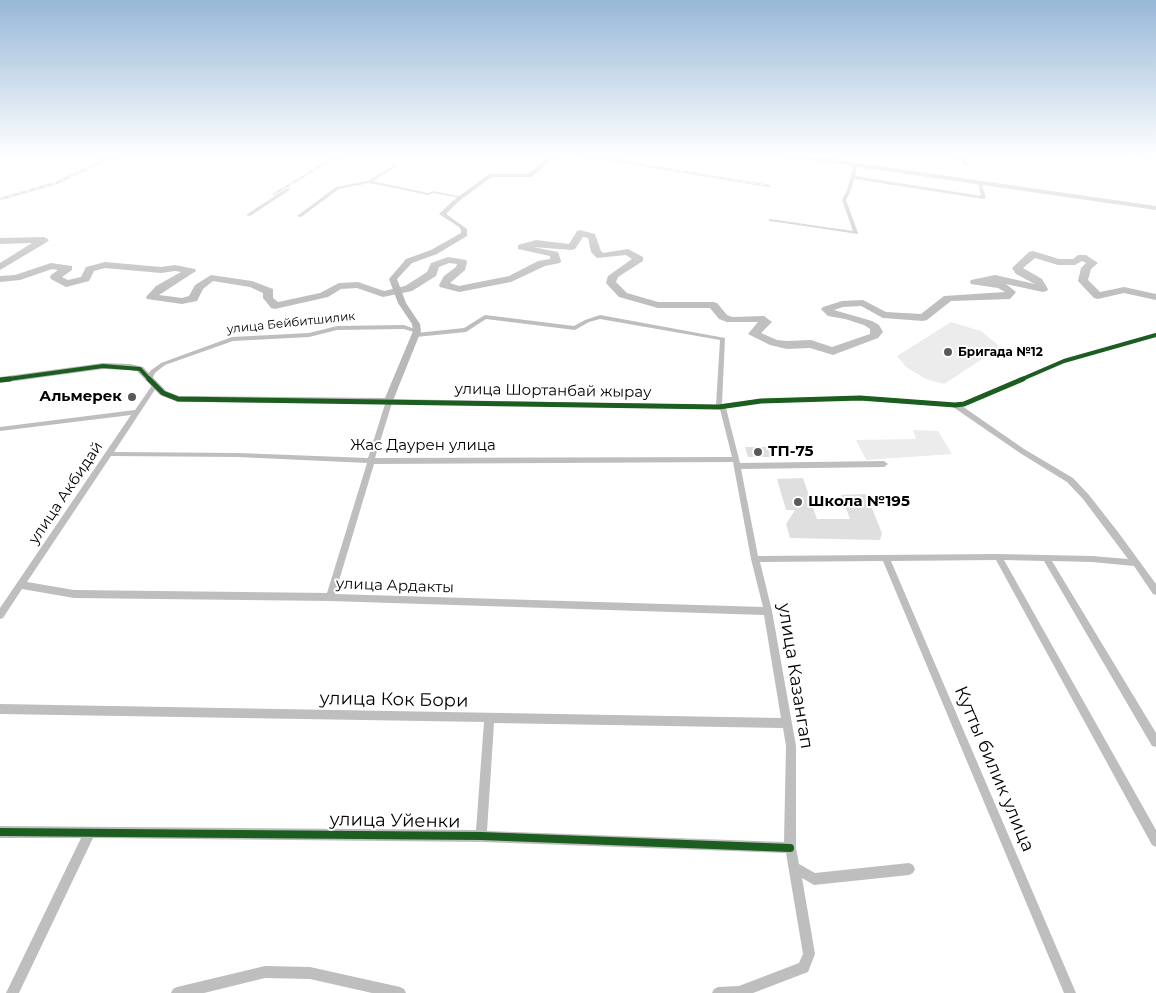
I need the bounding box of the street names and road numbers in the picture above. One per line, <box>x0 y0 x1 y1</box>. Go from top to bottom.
street label: улица Бейбитшилик <box>226 309 356 337</box>
street label: улица Шортанбай жырау <box>454 380 652 402</box>
street label: Жас Даурен улица <box>350 437 496 455</box>
street label: улица Акбидай <box>25 438 107 548</box>
street label: улица Ардакты <box>336 575 454 597</box>
street label: улица Казангап <box>773 602 817 750</box>
street label: Кутты билик улица <box>949 683 1039 855</box>
street label: улица Кок Бори <box>319 688 469 712</box>
street label: улица Уйенки <box>329 809 461 833</box>

